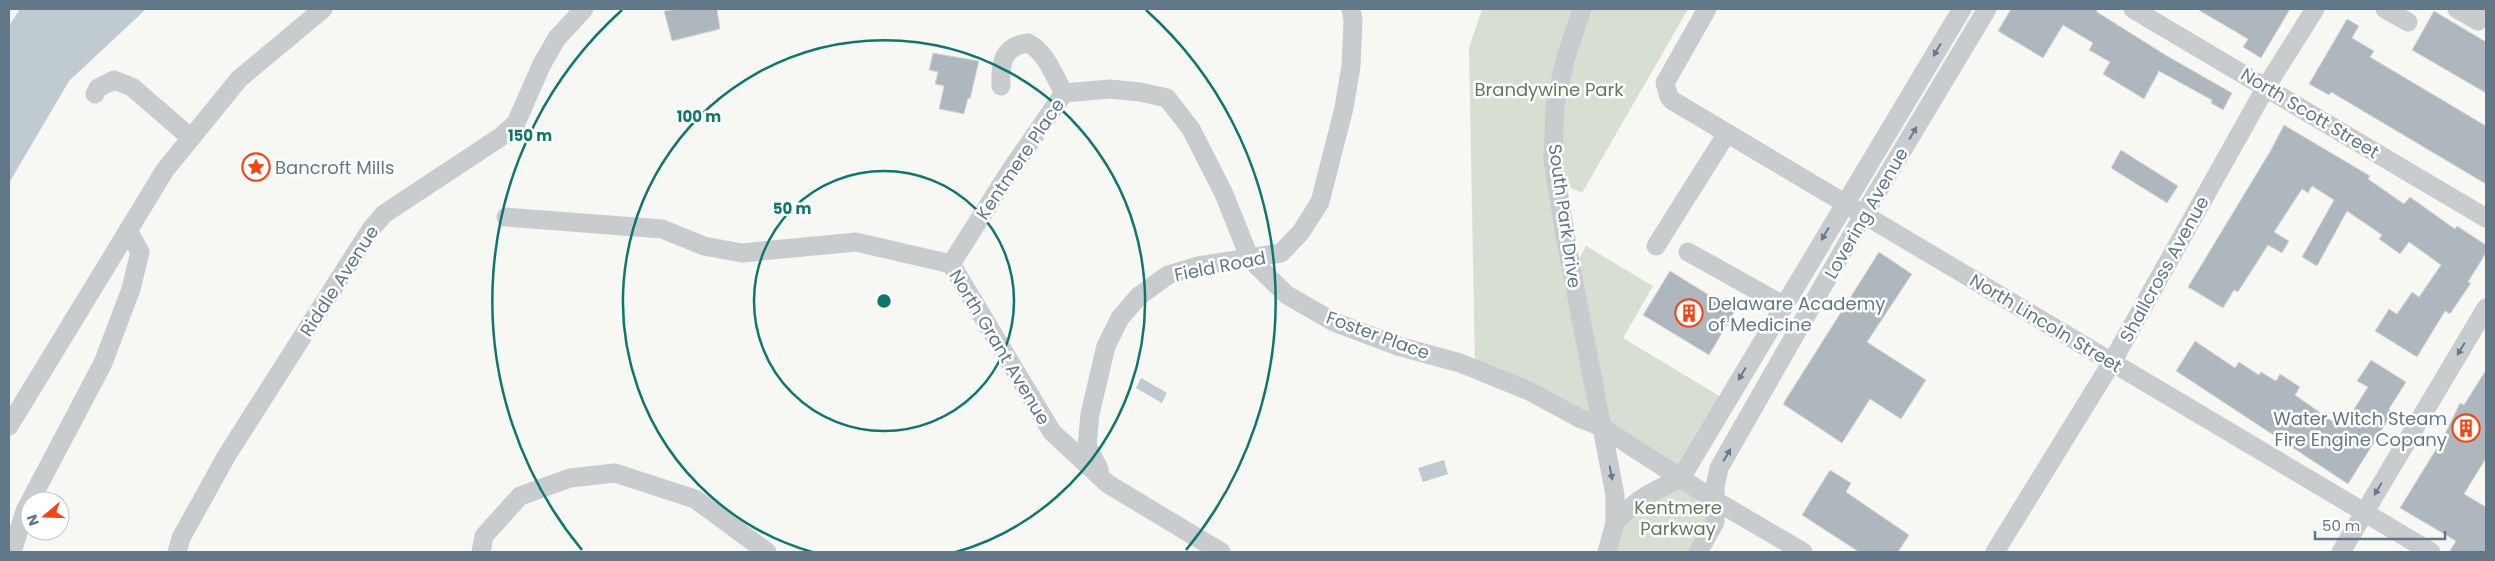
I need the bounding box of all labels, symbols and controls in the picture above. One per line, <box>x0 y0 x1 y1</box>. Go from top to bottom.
one-way arrow <box>1932 44 1941 57</box>
street label: North Scott Street <box>2236 62 2384 164</box>
park label: Brandywine Park <box>1475 77 1624 102</box>
street label: Kentmere Place <box>970 93 1070 225</box>
text: 100 m <box>677 106 721 127</box>
text: 150 m <box>508 125 552 146</box>
one-way arrow <box>1909 126 1918 139</box>
street label: South Park Drive <box>1543 142 1587 290</box>
street label: Lovering Avenue <box>1818 143 1914 283</box>
place icon: Bancroft Mills <box>241 152 271 182</box>
place label: Bancroft Mills <box>275 155 394 180</box>
street label: Shallcross Avenue <box>2113 191 2215 347</box>
text: 50 m <box>773 198 811 219</box>
street label: Riddle Avenue <box>294 221 384 341</box>
one-way arrow <box>1821 228 1830 241</box>
street label: Field Road <box>1172 245 1268 287</box>
street label: North Grant Avenue <box>944 265 1056 429</box>
street label: North Lincoln Street <box>1965 268 2127 378</box>
place label: Delaware Academy of Medicine <box>1708 291 1885 337</box>
centre of rings <box>875 292 893 310</box>
building icon: Delaware Academy of Medicine <box>1674 298 1704 328</box>
street label: Foster Place <box>1323 305 1433 365</box>
one-way arrow <box>2457 343 2466 356</box>
one-way arrow <box>1737 367 1746 380</box>
place label: Water Witch Steam Fire Engine Copany <box>2273 406 2447 452</box>
building icon: Water Witch Steam Fire Engine Copany <box>2451 413 2481 443</box>
one-way arrow <box>1723 448 1731 463</box>
one-way arrow <box>1607 466 1615 481</box>
one-way arrow <box>2374 483 2383 496</box>
north arrow <box>20 491 70 541</box>
park label: Kentmere Parkway <box>1634 495 1722 541</box>
scale bar <box>2315 508 2445 540</box>
text: N <box>22 512 44 528</box>
text: 50 m <box>2322 515 2360 536</box>

